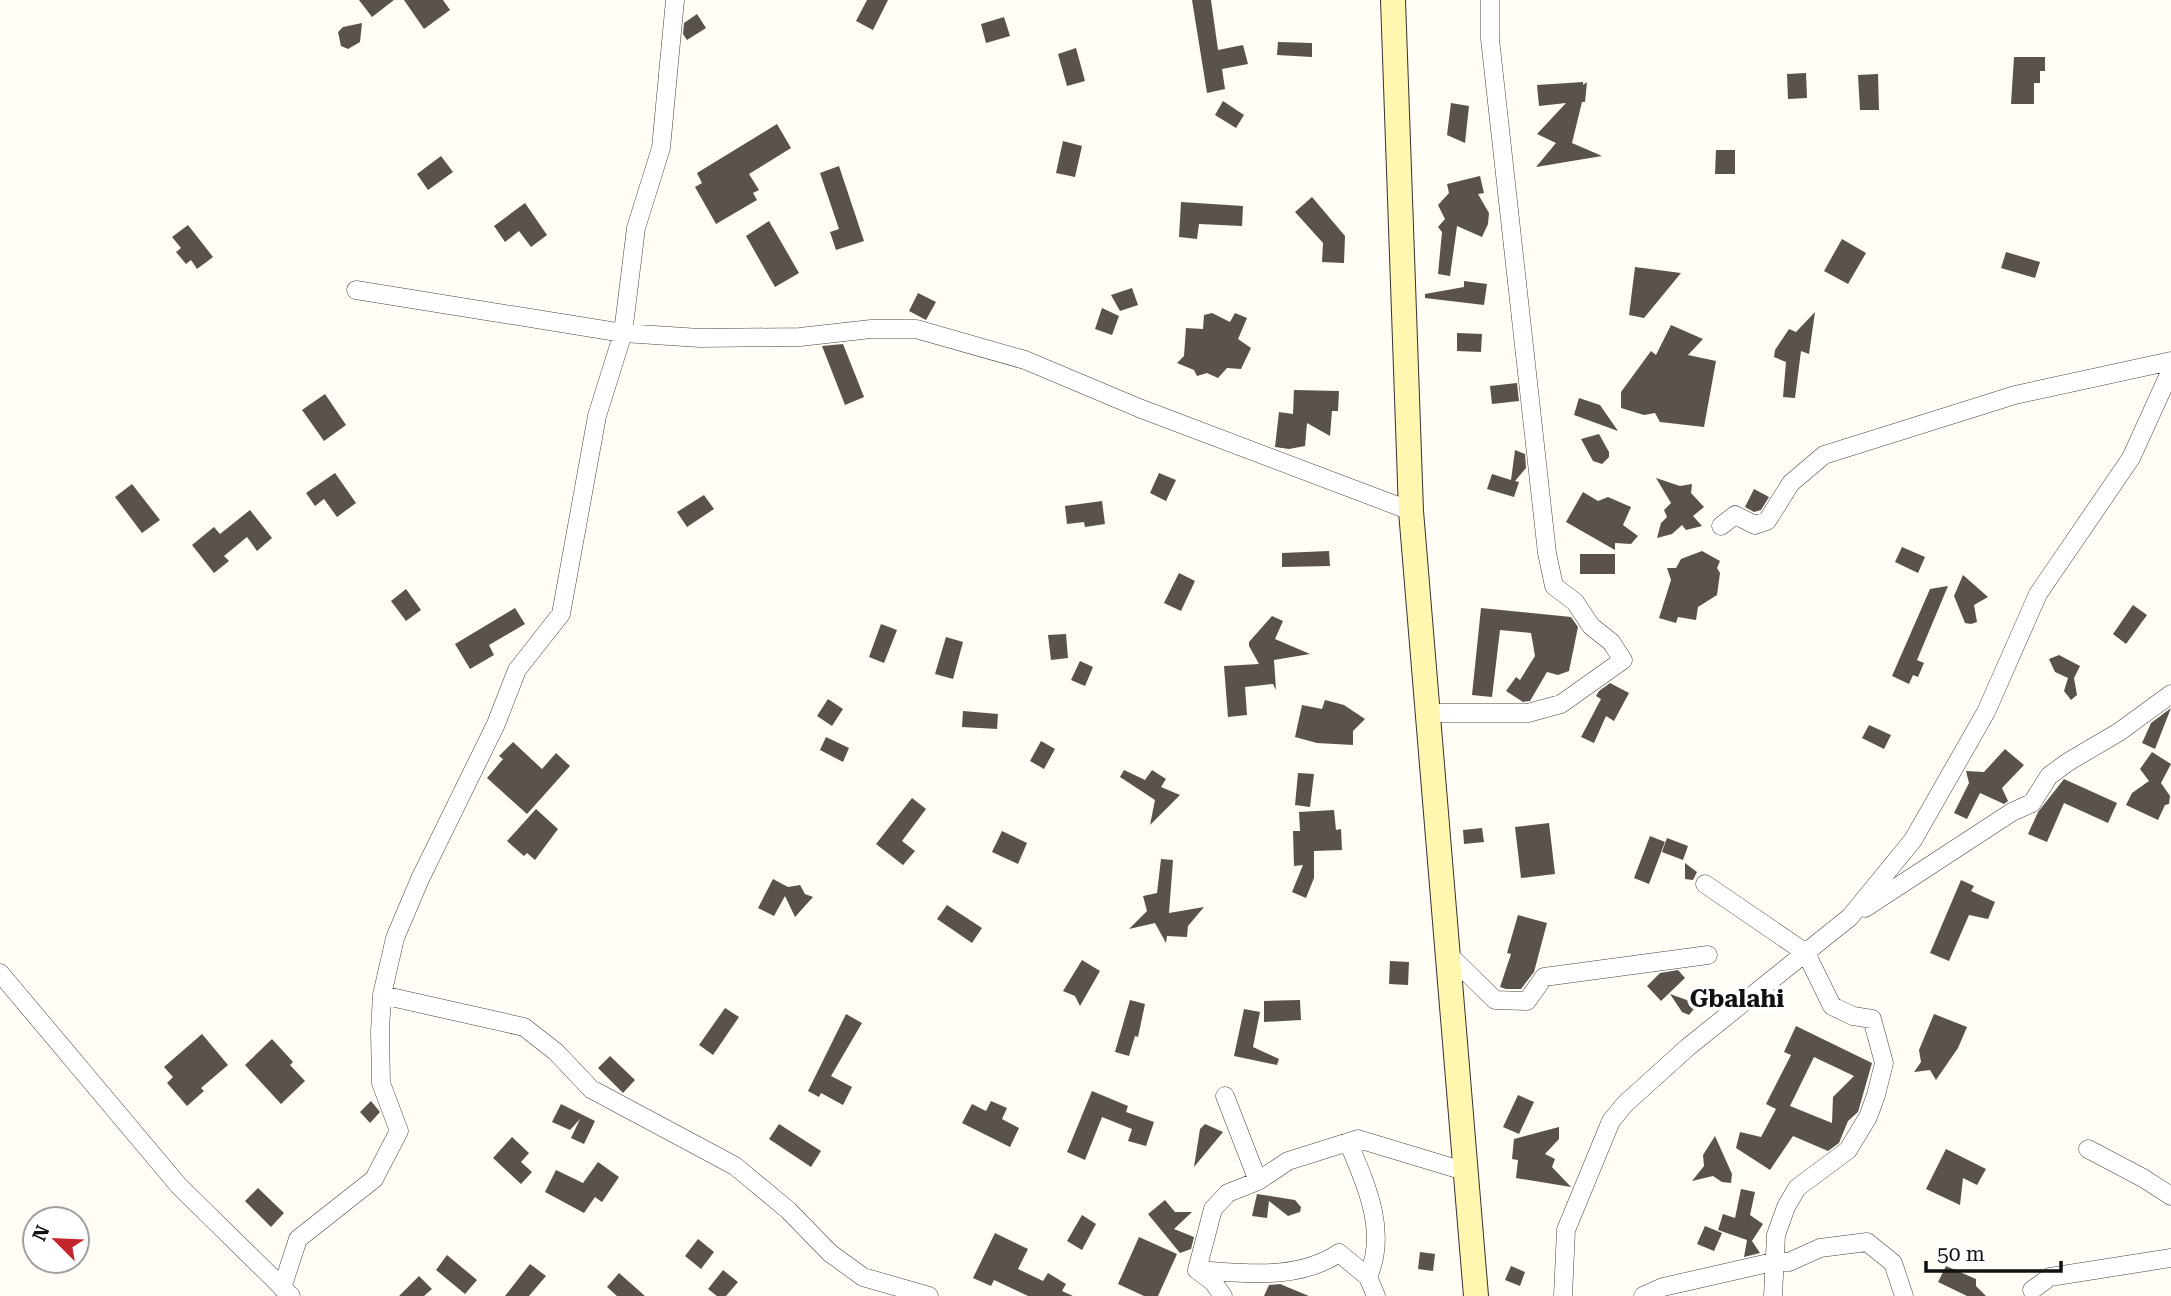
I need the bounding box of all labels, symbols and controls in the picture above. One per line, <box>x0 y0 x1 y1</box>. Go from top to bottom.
district label: Gbalahi <box>1690 985 1784 1013</box>
north arrow <box>21 1205 91 1275</box>
text: N <box>27 1222 55 1245</box>
scale bar <box>1926 1230 2061 1274</box>
text: 50 m <box>1937 1242 1985 1266</box>

